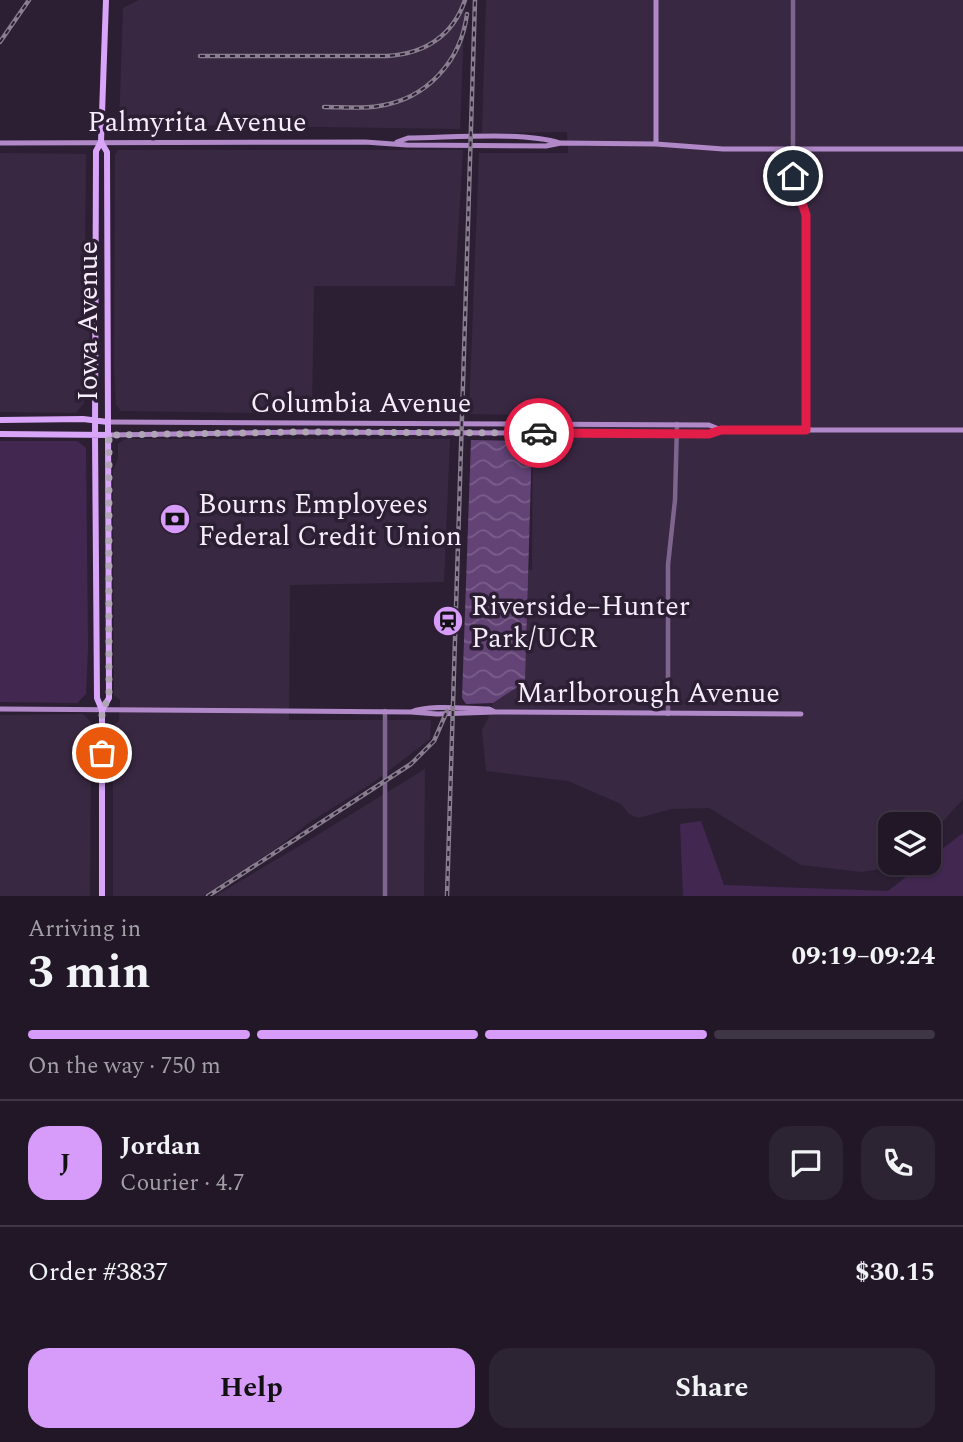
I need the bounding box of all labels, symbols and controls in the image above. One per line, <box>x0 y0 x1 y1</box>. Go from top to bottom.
street label: Palmyrita Avenue <box>87 101 307 144</box>
pin <box>763 146 823 206</box>
icon: home <box>774 157 812 195</box>
street label: Iowa Avenue <box>67 241 110 401</box>
street label: Columbia Avenue <box>251 382 471 425</box>
courier <box>504 398 574 468</box>
icon: car <box>520 414 558 452</box>
place label: Bourns Employees Federal Credit Union <box>198 483 462 558</box>
bank icon: Bourns Employees Federal Credit Union <box>158 502 192 536</box>
place label: Riverside–Hunter Park/UCR <box>471 585 690 660</box>
station icon: Riverside–Hunter Park/UCR <box>431 604 465 638</box>
street label: Marlborough Avenue <box>516 672 780 715</box>
pin <box>72 723 132 783</box>
icon: bag <box>83 734 121 772</box>
map controls <box>878 812 941 875</box>
button: layers <box>878 812 941 875</box>
text: Arriving in <box>28 912 141 947</box>
text: 09:19–09:24 <box>791 936 935 976</box>
text: 3 min <box>28 938 150 1008</box>
text: On the way · 750 m <box>28 1049 221 1084</box>
text: Jordan <box>120 1126 201 1166</box>
button: chat <box>769 1126 843 1200</box>
button: phone <box>861 1126 935 1200</box>
text: J <box>59 1143 71 1183</box>
text: Courier · 4.7 <box>120 1166 245 1201</box>
text: Order #3837 <box>28 1252 168 1292</box>
text: $30.15 <box>855 1252 935 1292</box>
button: Help <box>28 1348 475 1428</box>
button: Share <box>489 1348 935 1428</box>

